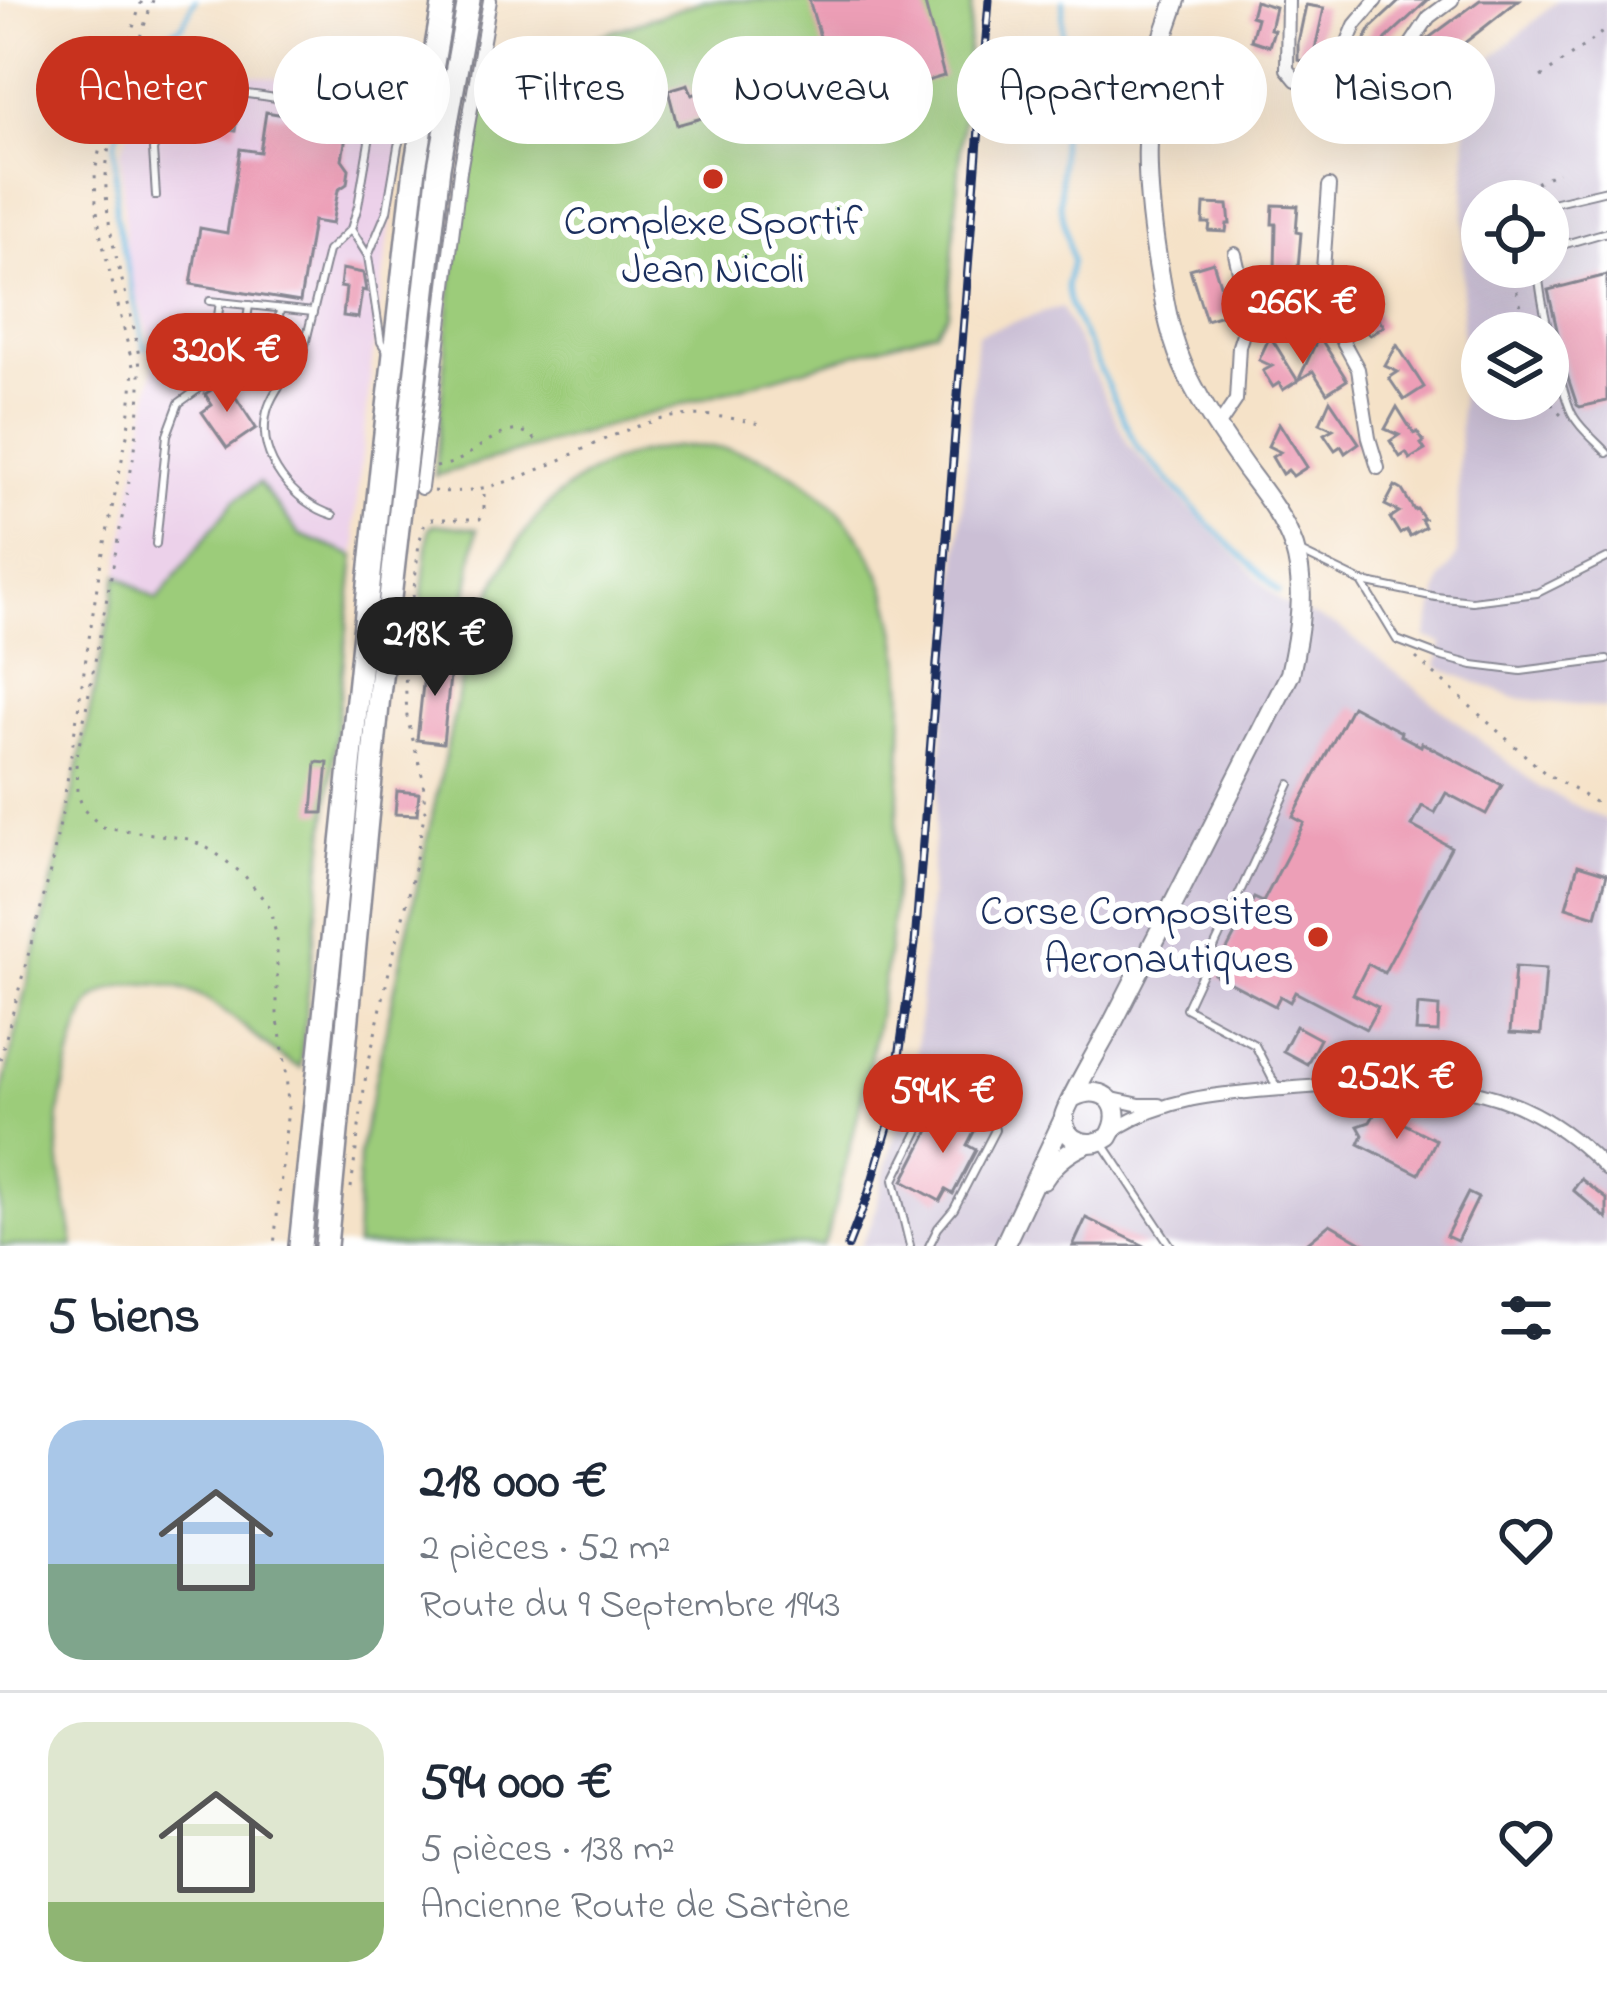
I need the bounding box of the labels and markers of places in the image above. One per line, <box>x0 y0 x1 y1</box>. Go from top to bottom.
marker: Complexe Sportif Jean Nicoli <box>700 166 726 192</box>
place label: Complexe Sportif Jean Nicoli <box>564 193 863 302</box>
pin: 266K € <box>1205 265 1401 367</box>
pin: 320K € <box>129 313 325 415</box>
pin: 218K € <box>337 597 533 699</box>
place label: Corse Composites Aeronautiques <box>980 883 1294 992</box>
marker: Corse Composites Aeronautiques <box>1305 924 1331 950</box>
pin: 252K € <box>1299 1040 1495 1142</box>
pin: 594K € <box>845 1054 1041 1156</box>

